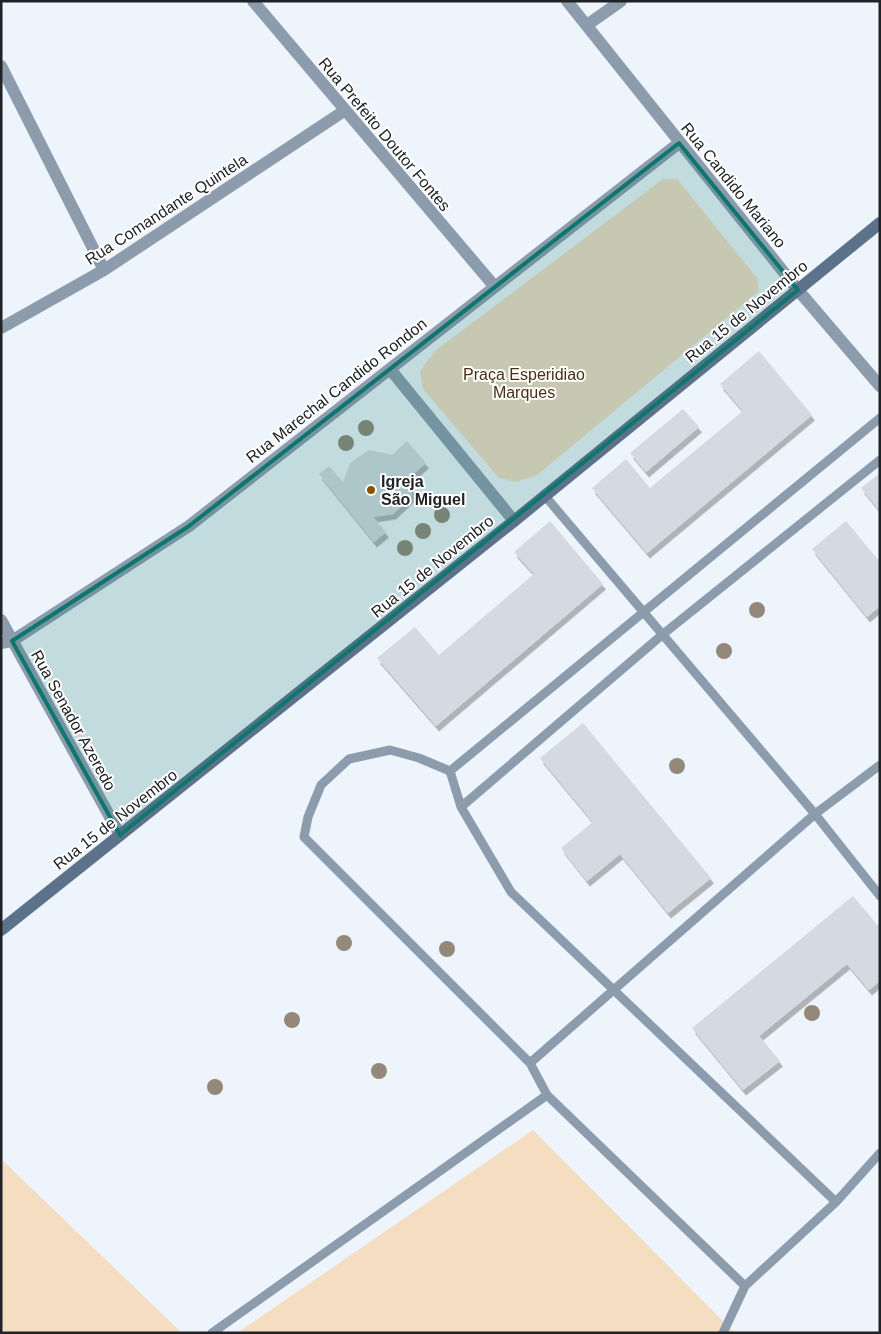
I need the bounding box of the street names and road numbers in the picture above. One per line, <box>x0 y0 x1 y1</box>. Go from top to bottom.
street label: Rua Prefeito Doutor Fontes <box>316 54 454 214</box>
street label: Rua Candido Mariano <box>678 119 789 251</box>
street label: Rua Comandante Quintela <box>82 151 250 268</box>
street label: Rua 15 de Novembro <box>682 257 811 366</box>
street label: Rua Marechal Candido Rondon <box>243 315 430 466</box>
street label: Rua 15 de Novembro <box>368 512 497 621</box>
street label: Rua Senador Azeredo <box>28 647 119 793</box>
street label: Rua 15 de Novembro <box>50 766 181 873</box>

